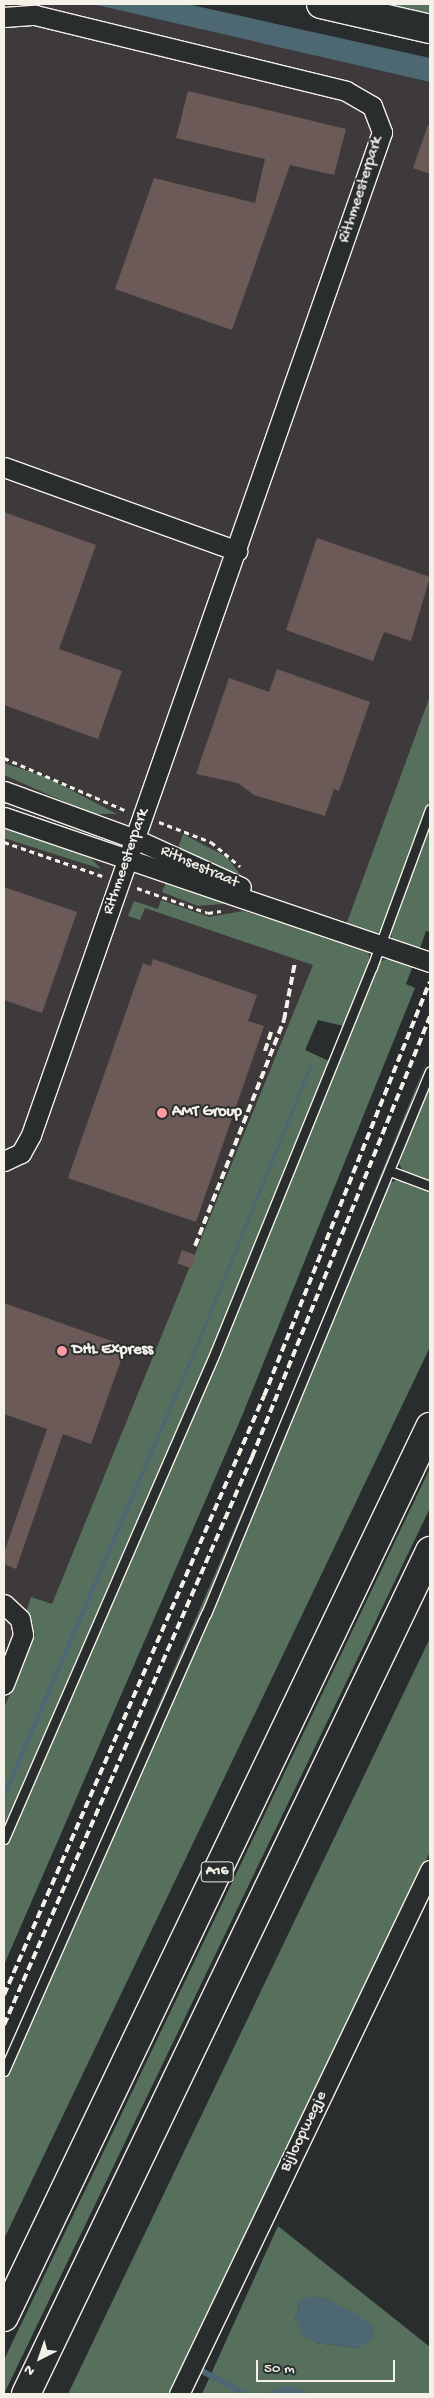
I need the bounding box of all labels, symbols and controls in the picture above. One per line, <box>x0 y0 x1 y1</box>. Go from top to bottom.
street label: Rithmeesterpark <box>336 134 388 246</box>
street label: Rithmeesterpark <box>100 807 154 917</box>
street label: Rithsestraat <box>157 842 241 894</box>
place label: AMT Group <box>172 1103 242 1123</box>
marker: AMT Group <box>156 1107 168 1119</box>
place label: DHL Express <box>72 1341 153 1361</box>
marker: DHL Express <box>56 1345 68 1357</box>
road number: A16 <box>200 1860 234 1884</box>
street label: Bijloopwegje <box>277 2089 333 2175</box>
north arrow <box>15 2333 65 2383</box>
scale bar <box>259 2350 398 2382</box>
text: N <box>21 2360 39 2379</box>
text: 50 m <box>264 2360 295 2378</box>

